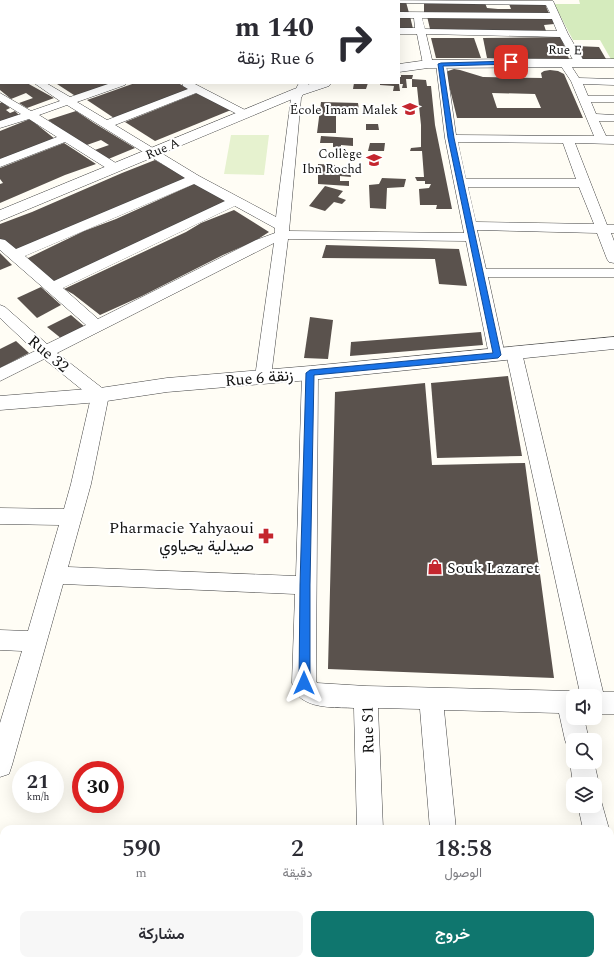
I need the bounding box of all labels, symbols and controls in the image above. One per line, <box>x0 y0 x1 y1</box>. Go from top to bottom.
text: 140 m <box>235 6 314 49</box>
icon: right <box>328 16 380 68</box>
street label: Rue E <box>548 40 582 60</box>
text: Rue 6 زنقة <box>237 45 314 72</box>
pin <box>494 45 528 79</box>
icon: arrive <box>500 51 522 73</box>
place label: École Imam Malek <box>290 100 398 120</box>
school or university icon: École Imam Malek <box>401 100 419 118</box>
street label: Rue A <box>142 133 183 165</box>
place label: Collège Ibn Rochd <box>302 144 362 179</box>
school or university icon: Collège Ibn Rochd <box>365 151 383 169</box>
street label: Rue 32 <box>23 329 74 378</box>
street label: Rue 6 زنقة <box>224 363 294 393</box>
place label: Pharmacie Yahyaoui صيدلية يحياوي <box>109 516 254 559</box>
pharmacy icon: Pharmacie Yahyaoui صيدلية يحياوي <box>257 527 275 545</box>
place label: Souk Lazaret <box>447 556 540 580</box>
shop icon: Souk Lazaret <box>426 558 444 576</box>
position arrow <box>283 662 325 704</box>
map controls <box>566 689 602 813</box>
button: sound <box>566 689 602 725</box>
street label: Rue S1 <box>356 706 380 754</box>
button: search <box>566 733 602 769</box>
speed limit sign: 30 <box>72 761 124 813</box>
text: 21 <box>27 767 49 797</box>
button: layers <box>566 777 602 813</box>
text: km/h <box>27 789 49 805</box>
text: 590 <box>122 831 161 867</box>
text: 2 <box>291 831 304 867</box>
text: 18:58 <box>434 831 492 867</box>
text: m <box>136 863 147 883</box>
text: دقيقة <box>282 863 312 883</box>
text: الوصول <box>444 863 482 883</box>
button: مشاركة <box>20 911 303 957</box>
button: خروج <box>311 911 594 957</box>

